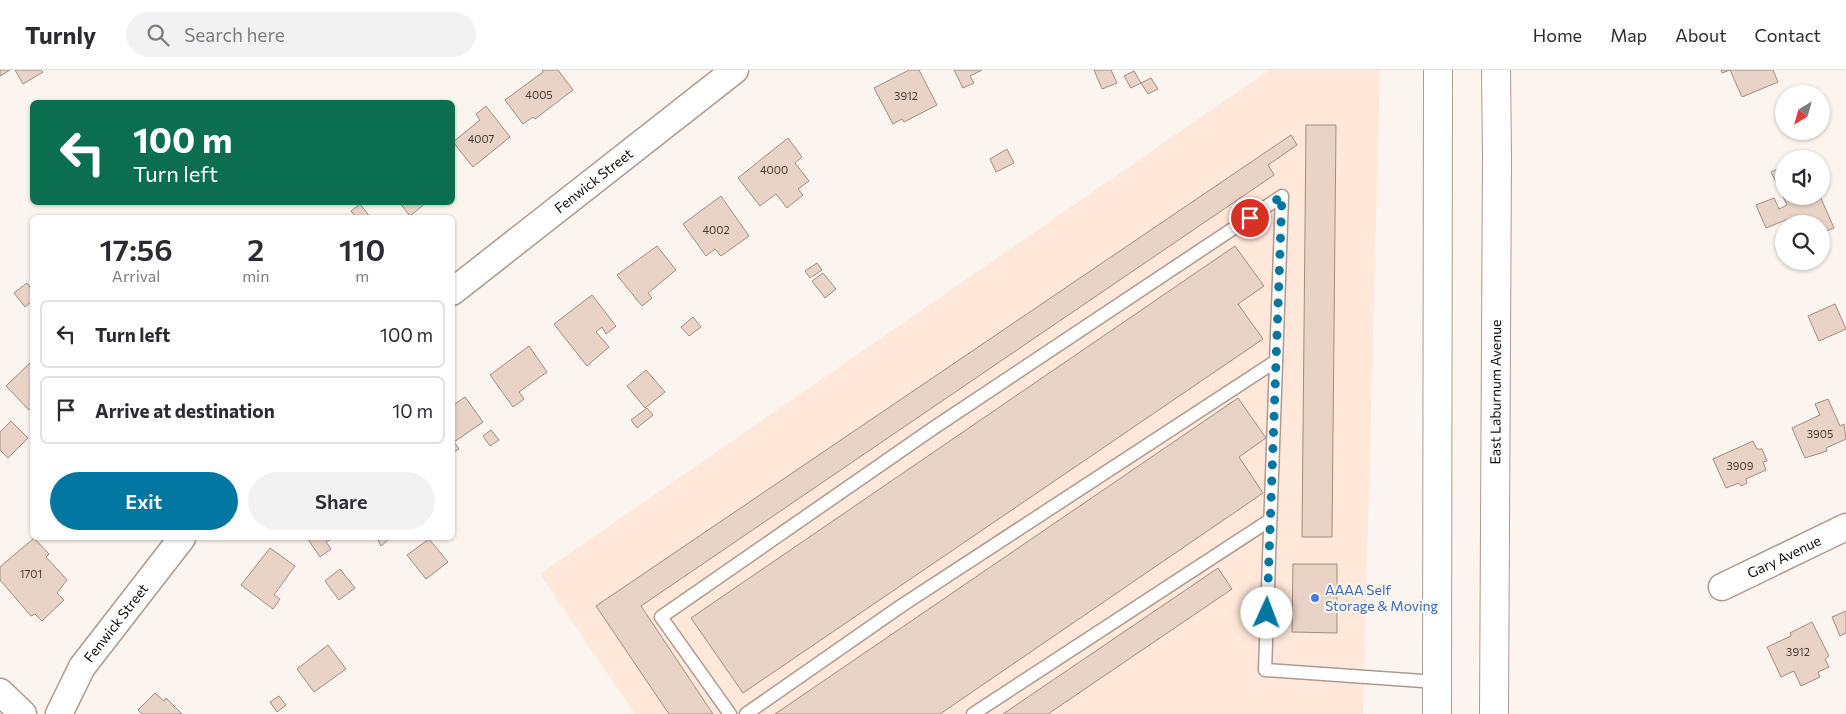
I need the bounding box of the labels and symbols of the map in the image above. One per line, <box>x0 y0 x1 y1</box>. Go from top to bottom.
north arrow <box>1775 85 1830 140</box>
house number: 4005 <box>525 88 553 101</box>
house number: 3912 <box>894 89 918 102</box>
house number: 4007 <box>468 132 495 145</box>
street label: Fenwick Street <box>551 144 636 216</box>
house number: 4000 <box>760 163 788 176</box>
pin <box>1229 197 1271 239</box>
house number: 4002 <box>702 223 730 236</box>
street label: East Laburnum Avenue <box>1486 319 1504 465</box>
house number: 3905 <box>1807 427 1833 440</box>
house number: 3909 <box>1727 459 1754 472</box>
street label: Gary Avenue <box>1744 531 1824 582</box>
house number: 1701 <box>20 567 42 580</box>
street label: Fenwick Street <box>80 580 152 665</box>
place label: AAAA Self Storage & Moving <box>1325 581 1439 614</box>
position arrow <box>1240 586 1292 638</box>
marker: AAAA Self Storage & Moving <box>1309 592 1321 604</box>
house number: 3912 <box>1786 645 1810 658</box>

